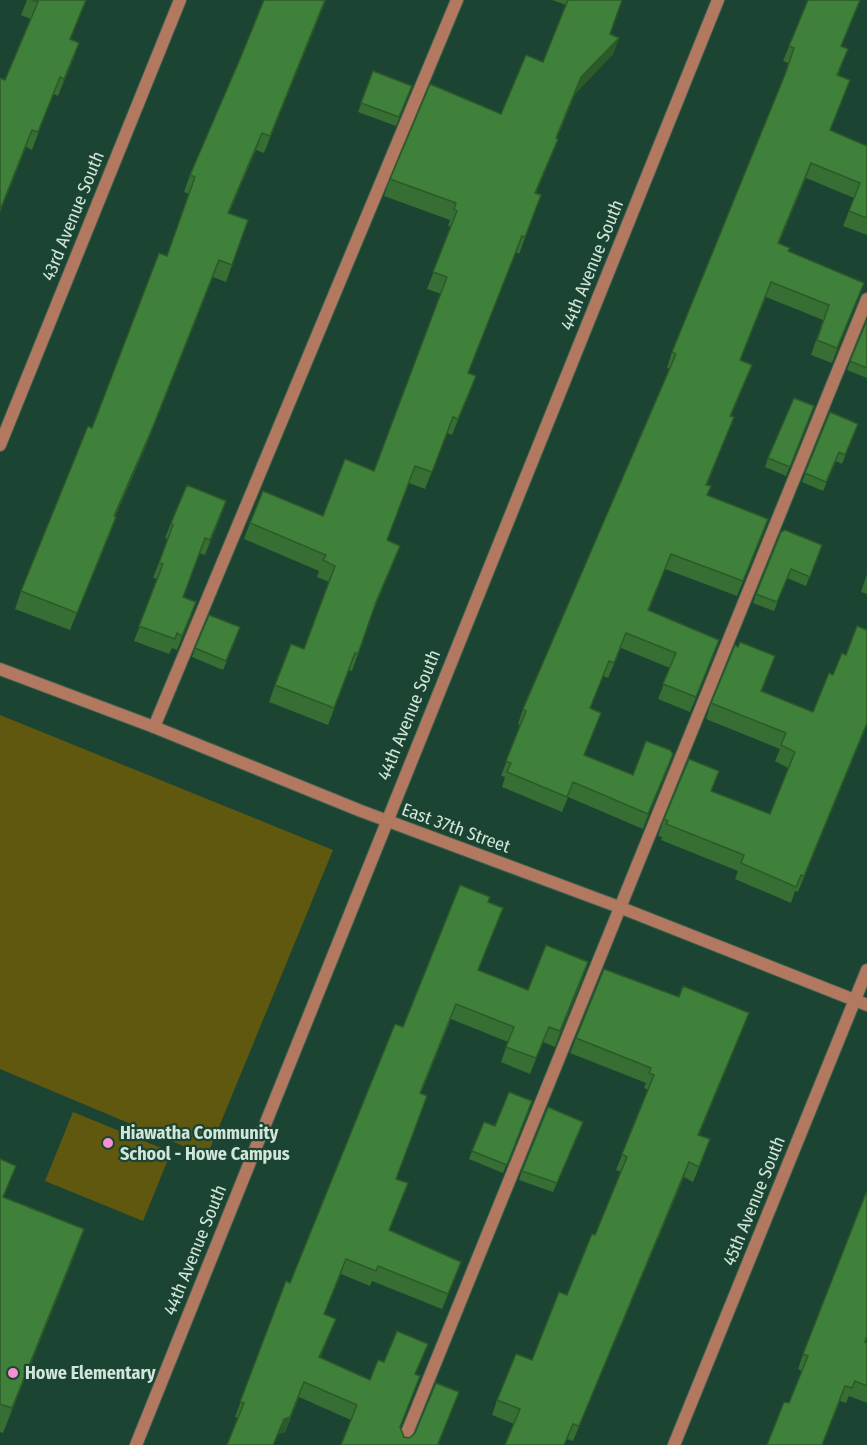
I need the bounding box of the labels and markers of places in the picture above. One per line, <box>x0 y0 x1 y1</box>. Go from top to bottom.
place label: Hiawatha Community School - Howe Campus <box>120 1122 290 1165</box>
marker: Hiawatha Community School - Howe Campus <box>101 1136 115 1150</box>
place label: Howe Elementary <box>25 1362 156 1384</box>
marker: Howe Elementary <box>6 1366 20 1380</box>

